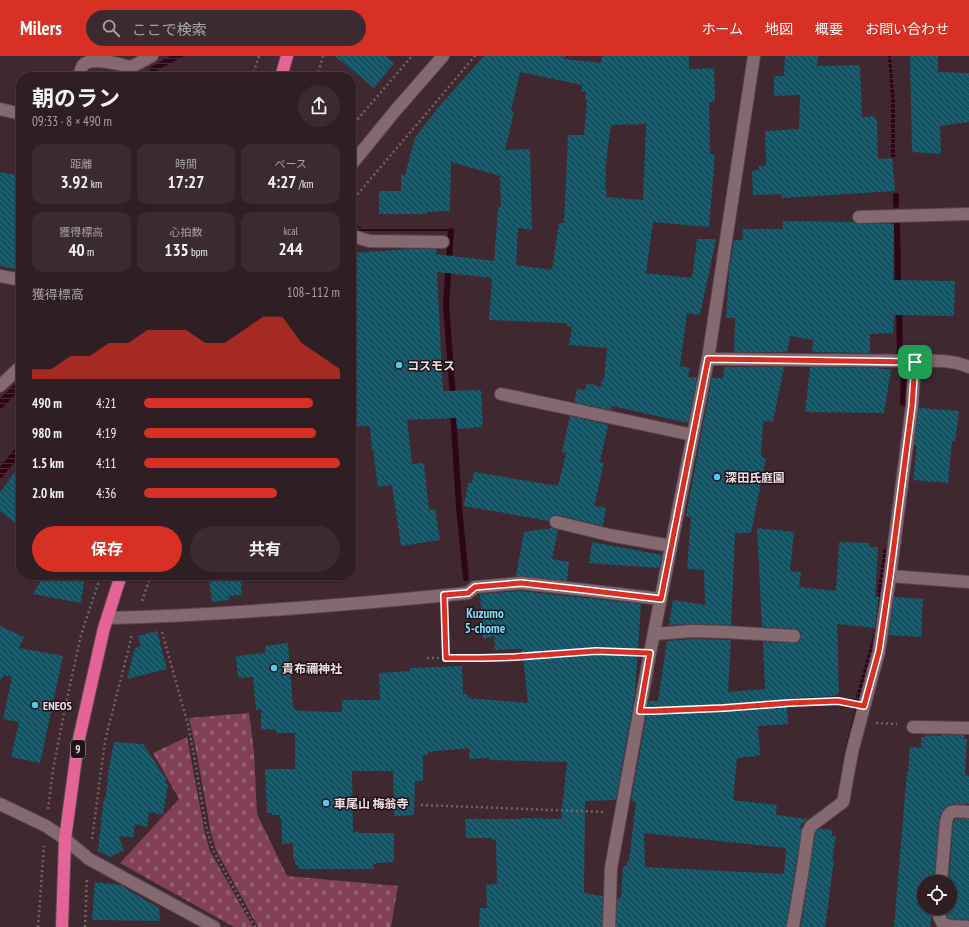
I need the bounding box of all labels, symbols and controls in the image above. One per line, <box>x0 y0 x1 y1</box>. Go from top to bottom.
search box <box>86 10 366 46</box>
text: Milers <box>20 16 62 40</box>
icon: search <box>100 17 122 39</box>
text: ここで検索 <box>132 20 207 39</box>
text: ホーム <box>701 20 743 38</box>
text: 地図 <box>765 20 793 38</box>
text: 概要 <box>815 20 843 38</box>
text: お問い合わせ <box>865 20 949 38</box>
text: 朝のラン <box>32 84 120 112</box>
button: share <box>298 85 340 127</box>
text: 09:33 · 8 × 490 m <box>32 113 112 130</box>
text: 距離 <box>70 157 92 171</box>
text: 時間 <box>175 157 197 171</box>
text: ペース <box>274 157 307 171</box>
text: 3.92 <box>60 171 88 193</box>
text: 17:27 <box>168 171 204 193</box>
text: 4:27 <box>268 171 296 193</box>
text: km <box>88 177 102 191</box>
text: /km <box>296 177 313 191</box>
text: kcal <box>283 224 298 238</box>
text: 獲得標高 <box>59 225 103 239</box>
text: 心拍数 <box>169 225 202 239</box>
text: 244 <box>278 238 303 260</box>
text: 40 <box>68 239 85 261</box>
text: 135 <box>164 239 189 261</box>
text: m <box>85 245 94 259</box>
text: bpm <box>189 245 208 259</box>
text: 108–112 m <box>287 284 340 301</box>
text: 獲得標高 <box>32 286 84 303</box>
pin <box>898 345 932 379</box>
icon: arrive <box>904 351 926 373</box>
place label: コスモス <box>407 358 455 373</box>
marker: コスモス <box>394 360 404 370</box>
text: 490 m <box>32 395 62 412</box>
text: 4:21 <box>96 395 116 412</box>
text: 980 m <box>32 425 62 442</box>
text: 4:19 <box>96 425 116 442</box>
text: 1.5 km <box>32 455 64 472</box>
text: 4:11 <box>96 455 116 472</box>
place label: 深田氏庭園 <box>725 470 785 485</box>
marker: 深田氏庭園 <box>712 472 722 482</box>
text: 2.0 km <box>32 485 64 502</box>
text: 4:36 <box>96 485 116 502</box>
button: 保存 <box>32 526 182 572</box>
button: 共有 <box>190 526 340 572</box>
district label: Kuzumo 5-chome <box>465 605 506 637</box>
place label: 貴布禰神社 <box>282 661 342 676</box>
marker: 貴布禰神社 <box>269 663 279 673</box>
place label: ENEOS <box>43 698 72 713</box>
marker: ENEOS <box>30 700 40 710</box>
road number: 9 <box>71 740 85 758</box>
place label: 車尾山 梅翁寺 <box>334 796 408 811</box>
marker: 車尾山 梅翁寺 <box>321 798 331 808</box>
map controls <box>917 875 957 915</box>
button: locate <box>917 875 957 915</box>

